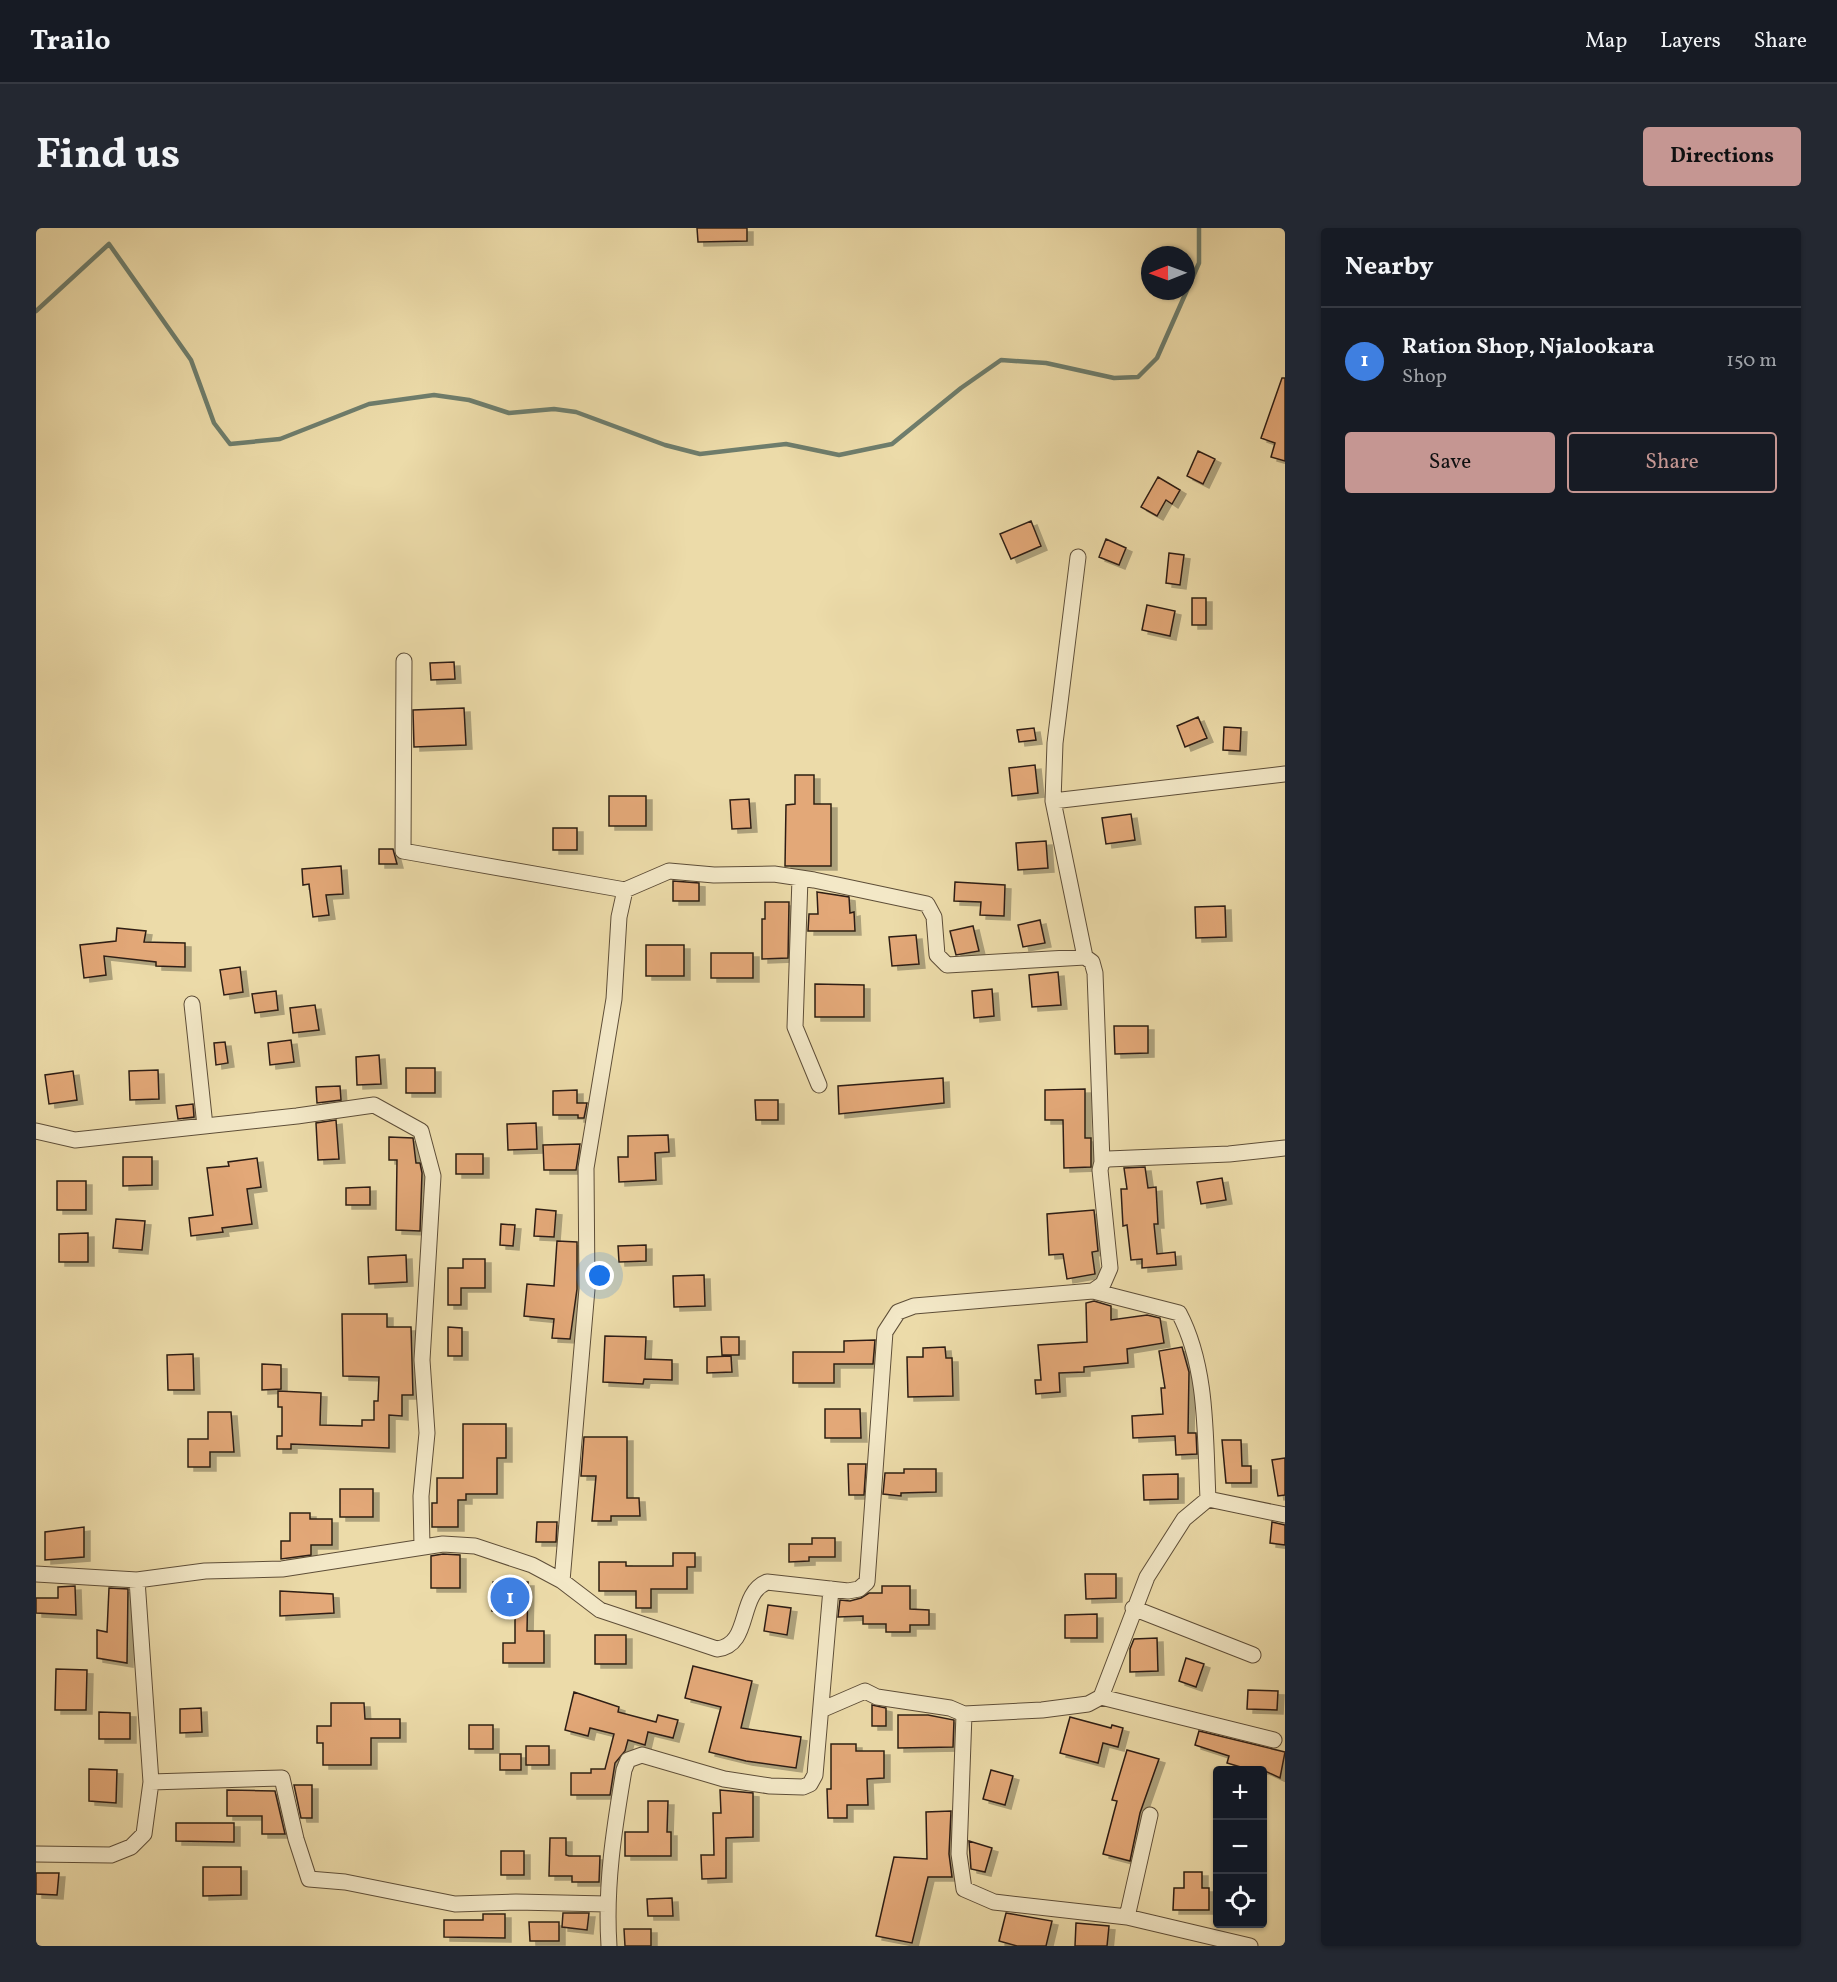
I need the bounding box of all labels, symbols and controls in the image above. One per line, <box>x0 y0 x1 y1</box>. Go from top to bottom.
text: Trailo <box>30 22 111 61</box>
text: Map <box>1585 27 1627 56</box>
text: Layers <box>1660 27 1721 56</box>
text: Share <box>1754 27 1807 56</box>
text: Find us <box>36 127 180 186</box>
button: Directions <box>1643 127 1801 186</box>
north arrow <box>1141 246 1195 300</box>
text: Nearby <box>1345 249 1434 285</box>
text: Ration Shop, Njalookara <box>1402 332 1654 363</box>
text: 1 <box>1360 347 1369 375</box>
text: 150 m <box>1726 347 1777 375</box>
text: Shop <box>1402 363 1447 391</box>
button: Save <box>1345 432 1555 493</box>
button: Share <box>1567 432 1777 493</box>
your location <box>585 1261 614 1290</box>
pin: 1 <box>490 1574 530 1620</box>
map controls <box>1213 1766 1267 1928</box>
button: + <box>1213 1766 1267 1820</box>
button: − <box>1213 1820 1267 1874</box>
button: locate <box>1213 1874 1267 1928</box>

